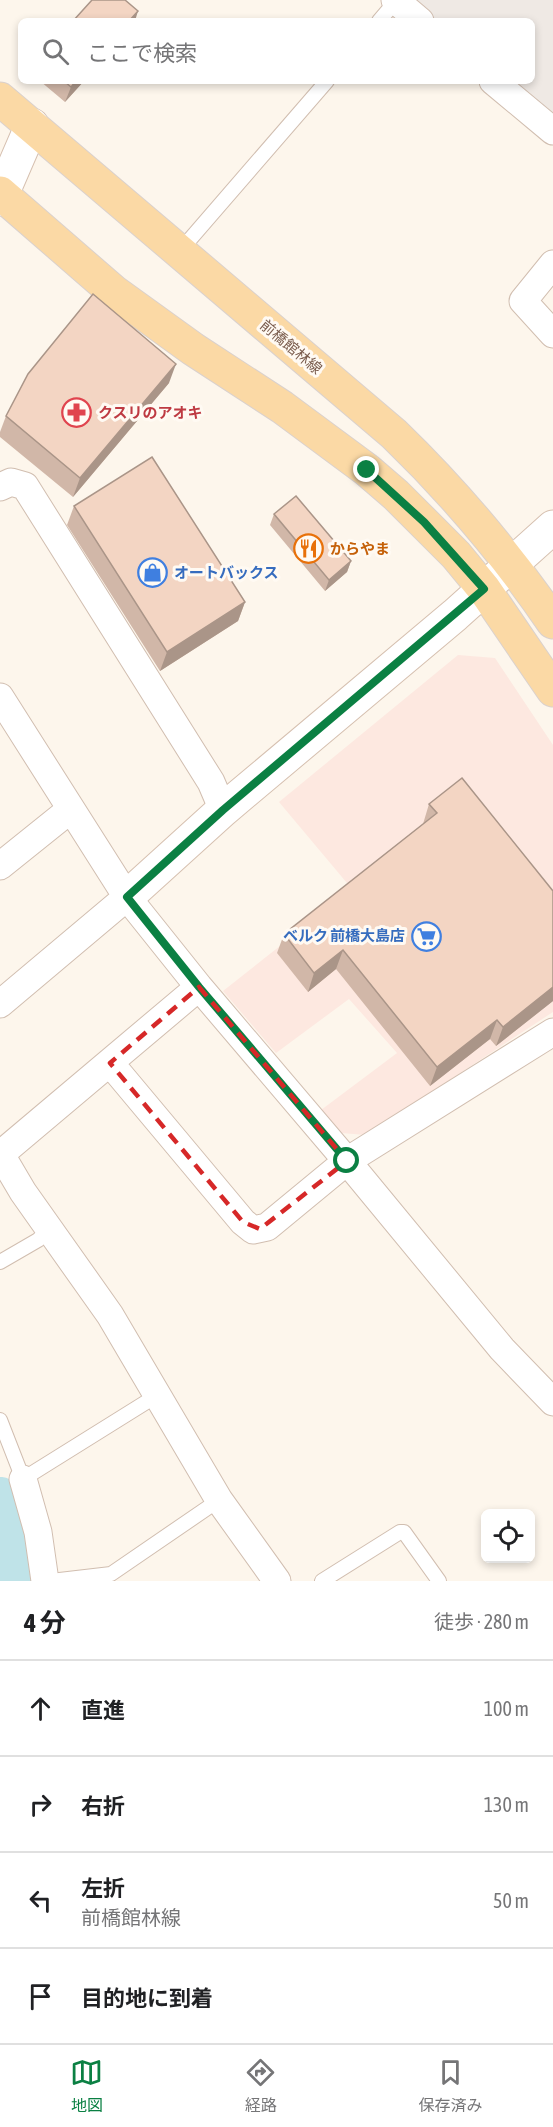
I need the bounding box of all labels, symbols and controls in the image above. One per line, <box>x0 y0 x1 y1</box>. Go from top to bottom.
search box <box>18 18 535 84</box>
icon: search <box>39 35 72 68</box>
text: ここで検索 <box>87 40 197 66</box>
street label: 前橋館林線 <box>257 316 326 377</box>
pharmacy icon: クスリのアオキ <box>61 397 93 429</box>
place label: クスリのアオキ <box>98 404 203 421</box>
route end <box>353 456 379 482</box>
restaurant icon: からやま <box>293 533 325 565</box>
place label: からやま <box>330 540 390 557</box>
shop icon: オートバックス <box>137 557 169 589</box>
place label: オートバックス <box>174 564 279 581</box>
supermarket icon: ベルク 前橋大島店 <box>410 920 442 952</box>
place label: ベルク 前橋大島店 <box>283 927 405 944</box>
route start <box>333 1147 359 1173</box>
map controls <box>481 1509 535 1563</box>
button: locate <box>481 1509 535 1563</box>
text: 4 分 <box>24 1608 66 1638</box>
text: 徒歩 · 280 m <box>434 1610 529 1633</box>
icon: ahead <box>24 1692 57 1725</box>
text: 直進 <box>81 1697 125 1723</box>
text: 100 m <box>484 1697 529 1720</box>
icon: right <box>24 1788 57 1821</box>
text: 右折 <box>81 1793 125 1819</box>
text: 130 m <box>484 1793 529 1816</box>
text: 左折 <box>81 1875 125 1901</box>
icon: left <box>24 1884 57 1917</box>
text: 50 m <box>493 1889 529 1912</box>
text: 前橋館林線 <box>81 1906 181 1929</box>
icon: arrive <box>24 1980 57 2013</box>
text: 目的地に到着 <box>81 1985 213 2011</box>
tab: 地図 <box>70 2056 103 2116</box>
tab: 経路 <box>244 2056 277 2116</box>
tab: 保存済み <box>418 2056 482 2116</box>

